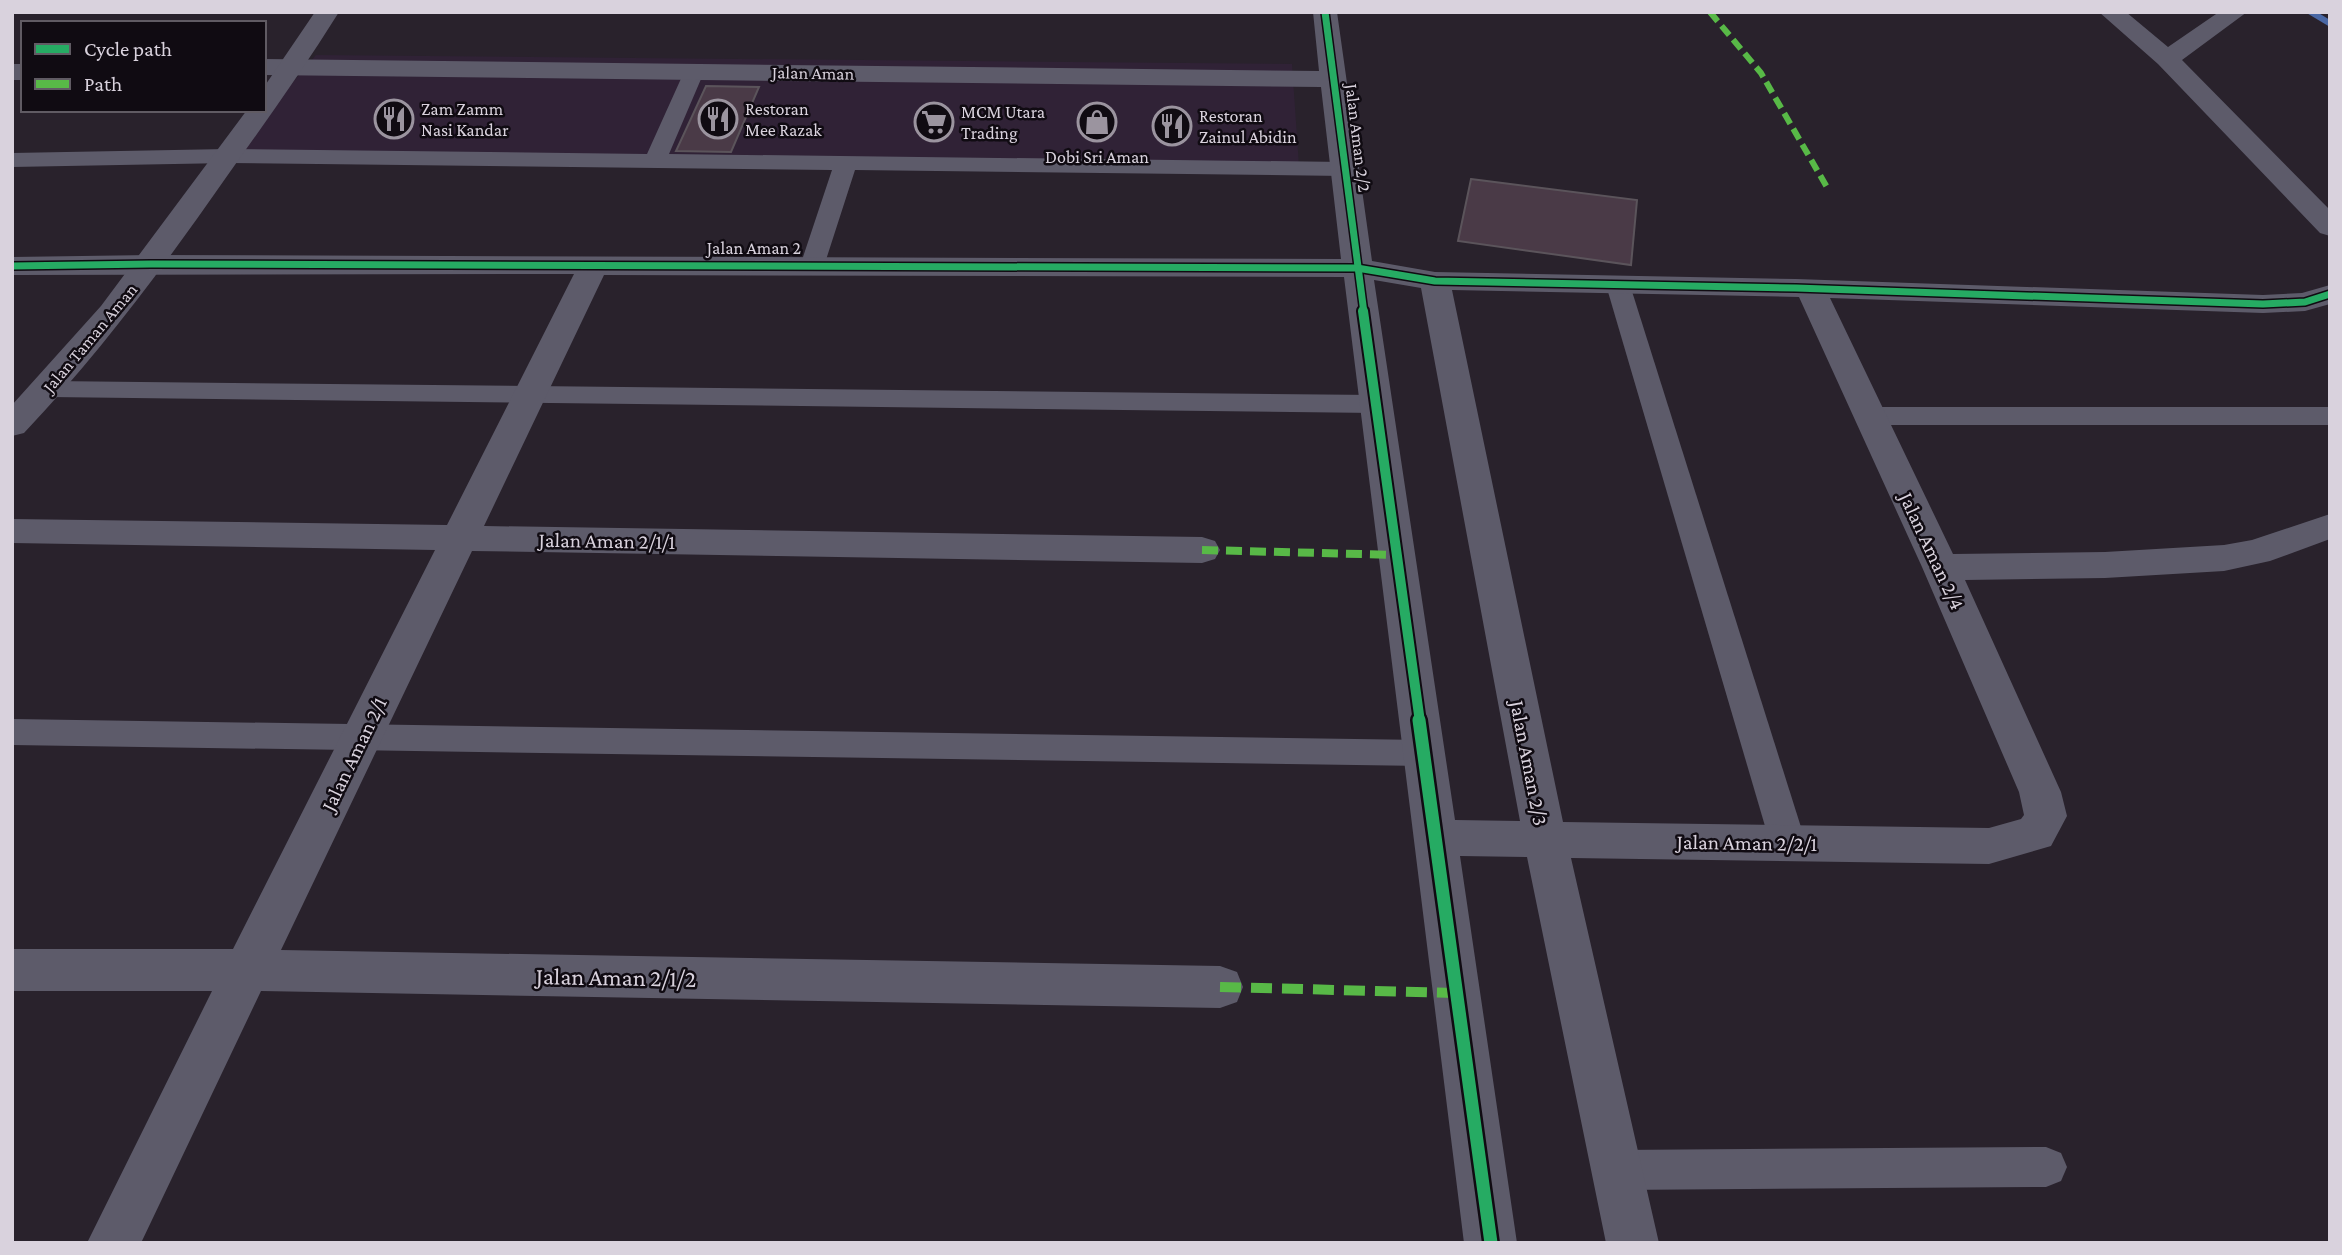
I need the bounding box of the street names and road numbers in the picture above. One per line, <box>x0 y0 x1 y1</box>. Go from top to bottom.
street label: Jalan Aman <box>770 62 855 84</box>
street label: Jalan Aman 2/2 <box>1341 81 1375 193</box>
street label: Jalan Aman 2 <box>705 238 801 258</box>
street label: Jalan Taman Aman <box>37 279 142 398</box>
street label: Jalan Aman 2/4 <box>1893 487 1970 614</box>
street label: Jalan Aman 2/1/1 <box>536 528 676 554</box>
street label: Jalan Aman 2/1 <box>315 693 392 817</box>
street label: Jalan Aman 2/3 <box>1505 696 1553 828</box>
street label: Jalan Aman 2/2/1 <box>1674 830 1818 856</box>
street label: Jalan Aman 2/1/2 <box>534 962 696 992</box>

